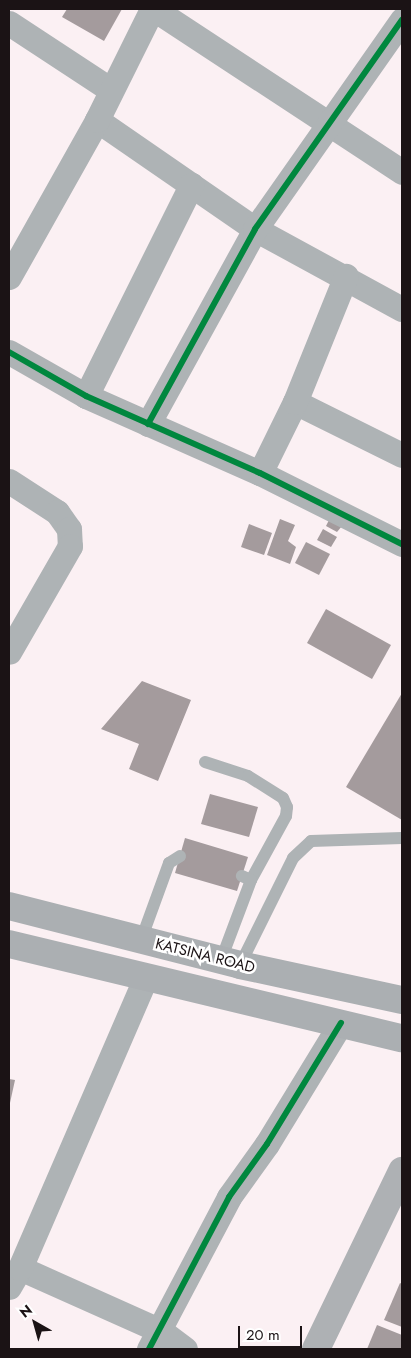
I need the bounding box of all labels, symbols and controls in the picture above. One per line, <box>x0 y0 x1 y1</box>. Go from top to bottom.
street label: KATSINA ROAD <box>153 935 257 977</box>
north arrow <box>10 1298 60 1348</box>
text: N <box>15 1300 36 1322</box>
scale bar <box>241 1316 305 1348</box>
text: 20 m <box>246 1324 280 1346</box>

